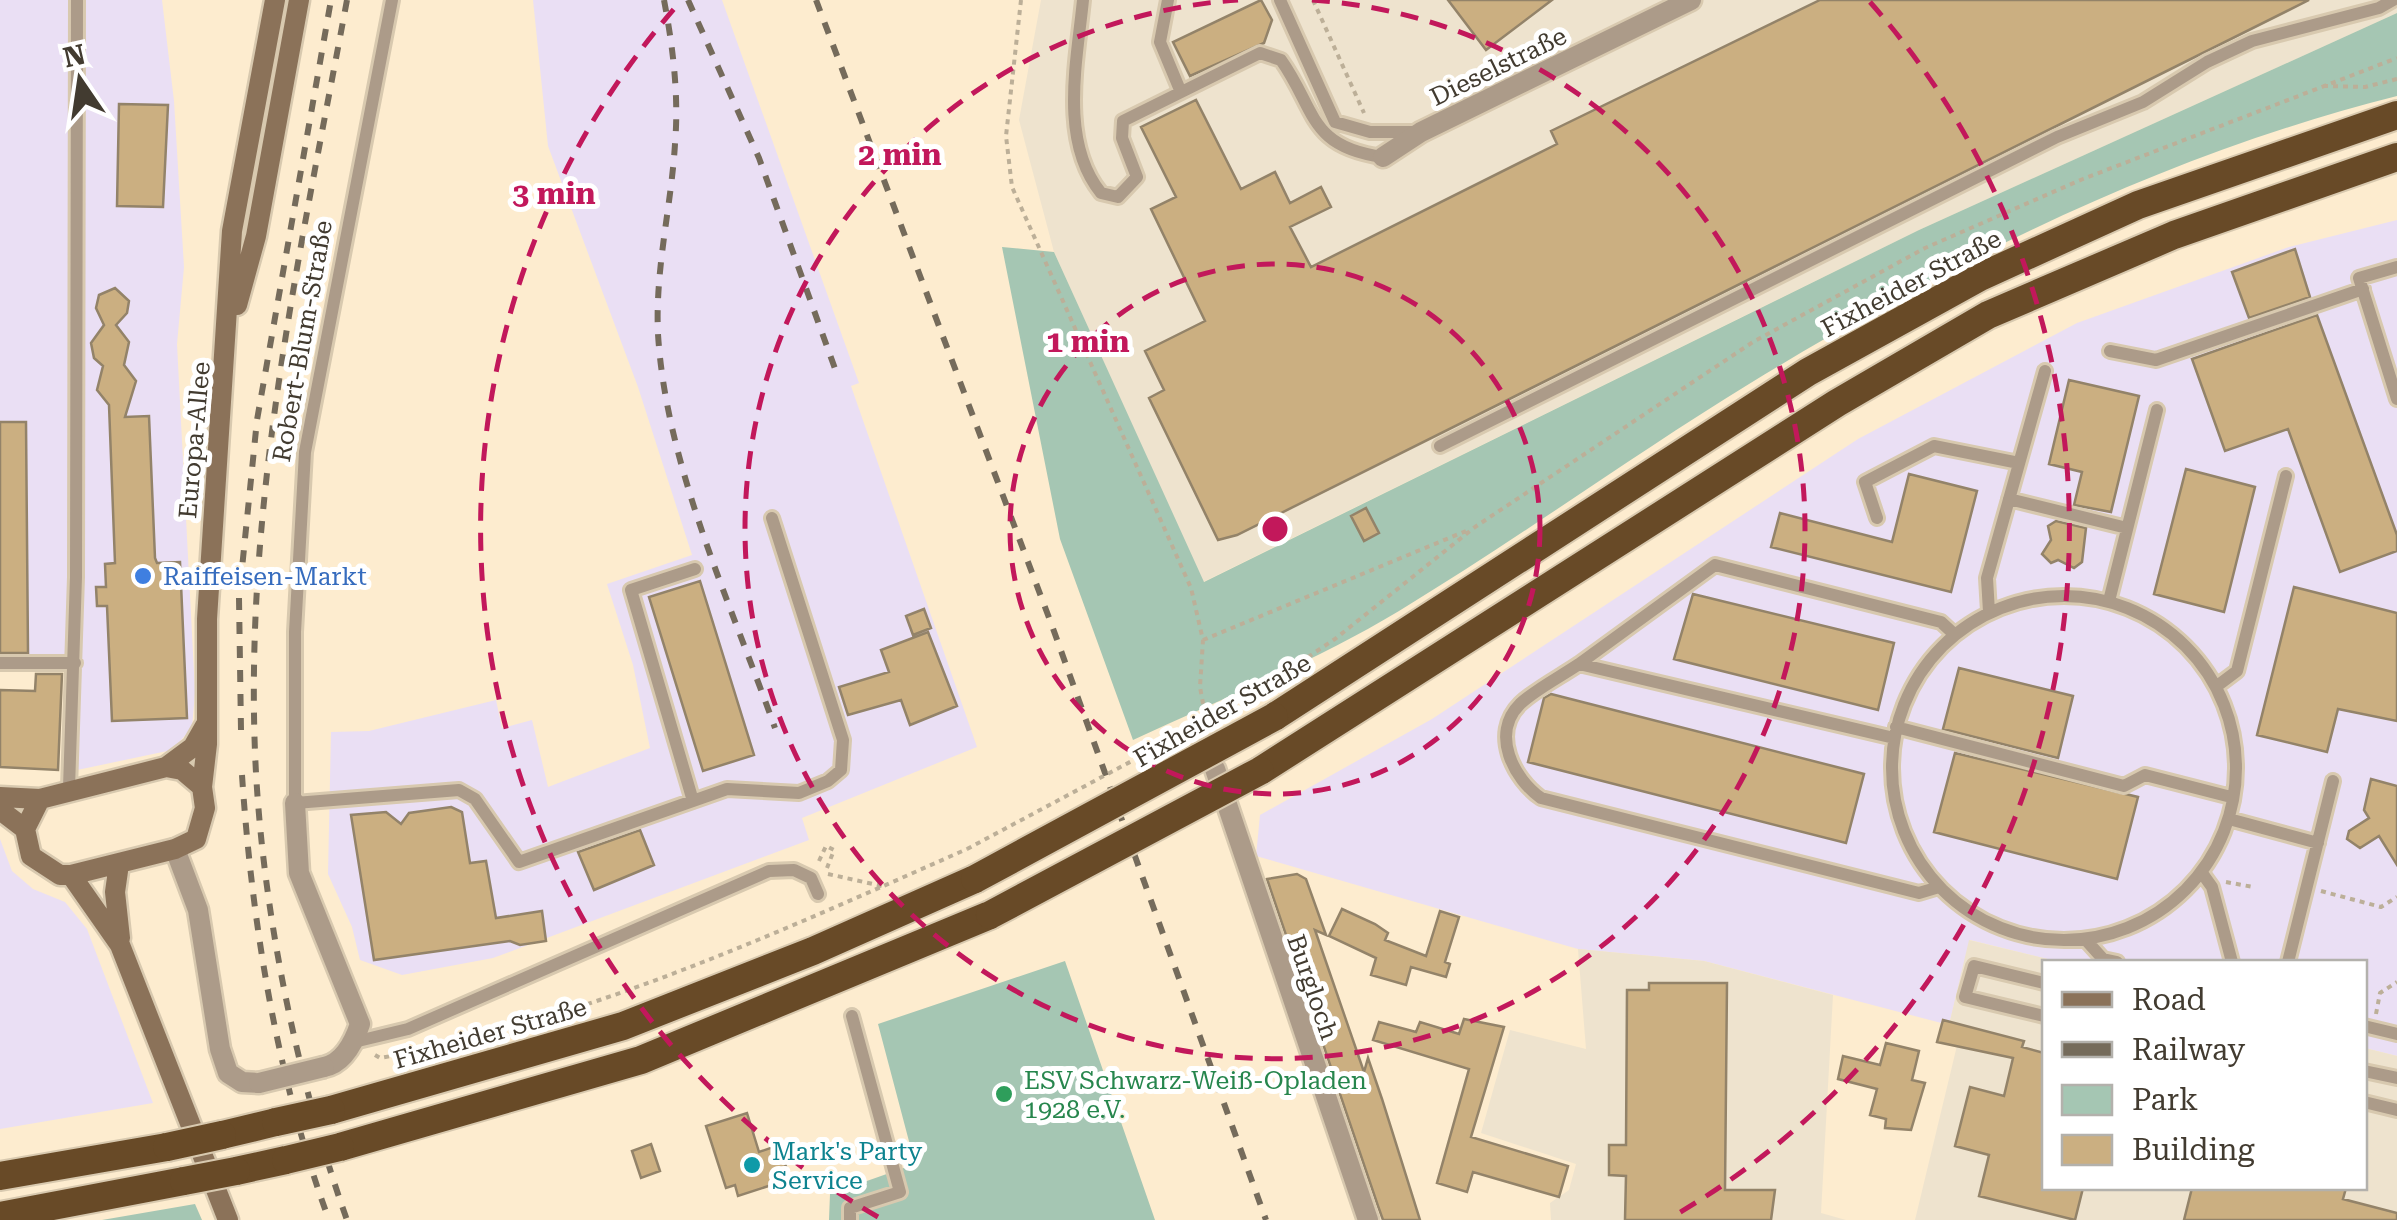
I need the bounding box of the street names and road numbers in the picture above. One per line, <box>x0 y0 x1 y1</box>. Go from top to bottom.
street label: Dieselstraße <box>1425 21 1571 112</box>
street label: Robert-Blum-Straße <box>267 218 338 464</box>
street label: Fixheider Straße <box>1816 224 2006 343</box>
street label: Europa-Allee <box>173 360 216 520</box>
street label: Fixheider Straße <box>1129 648 1316 773</box>
street label: Burgloch <box>1281 931 1344 1044</box>
street label: Fixheider Straße <box>390 992 590 1075</box>

